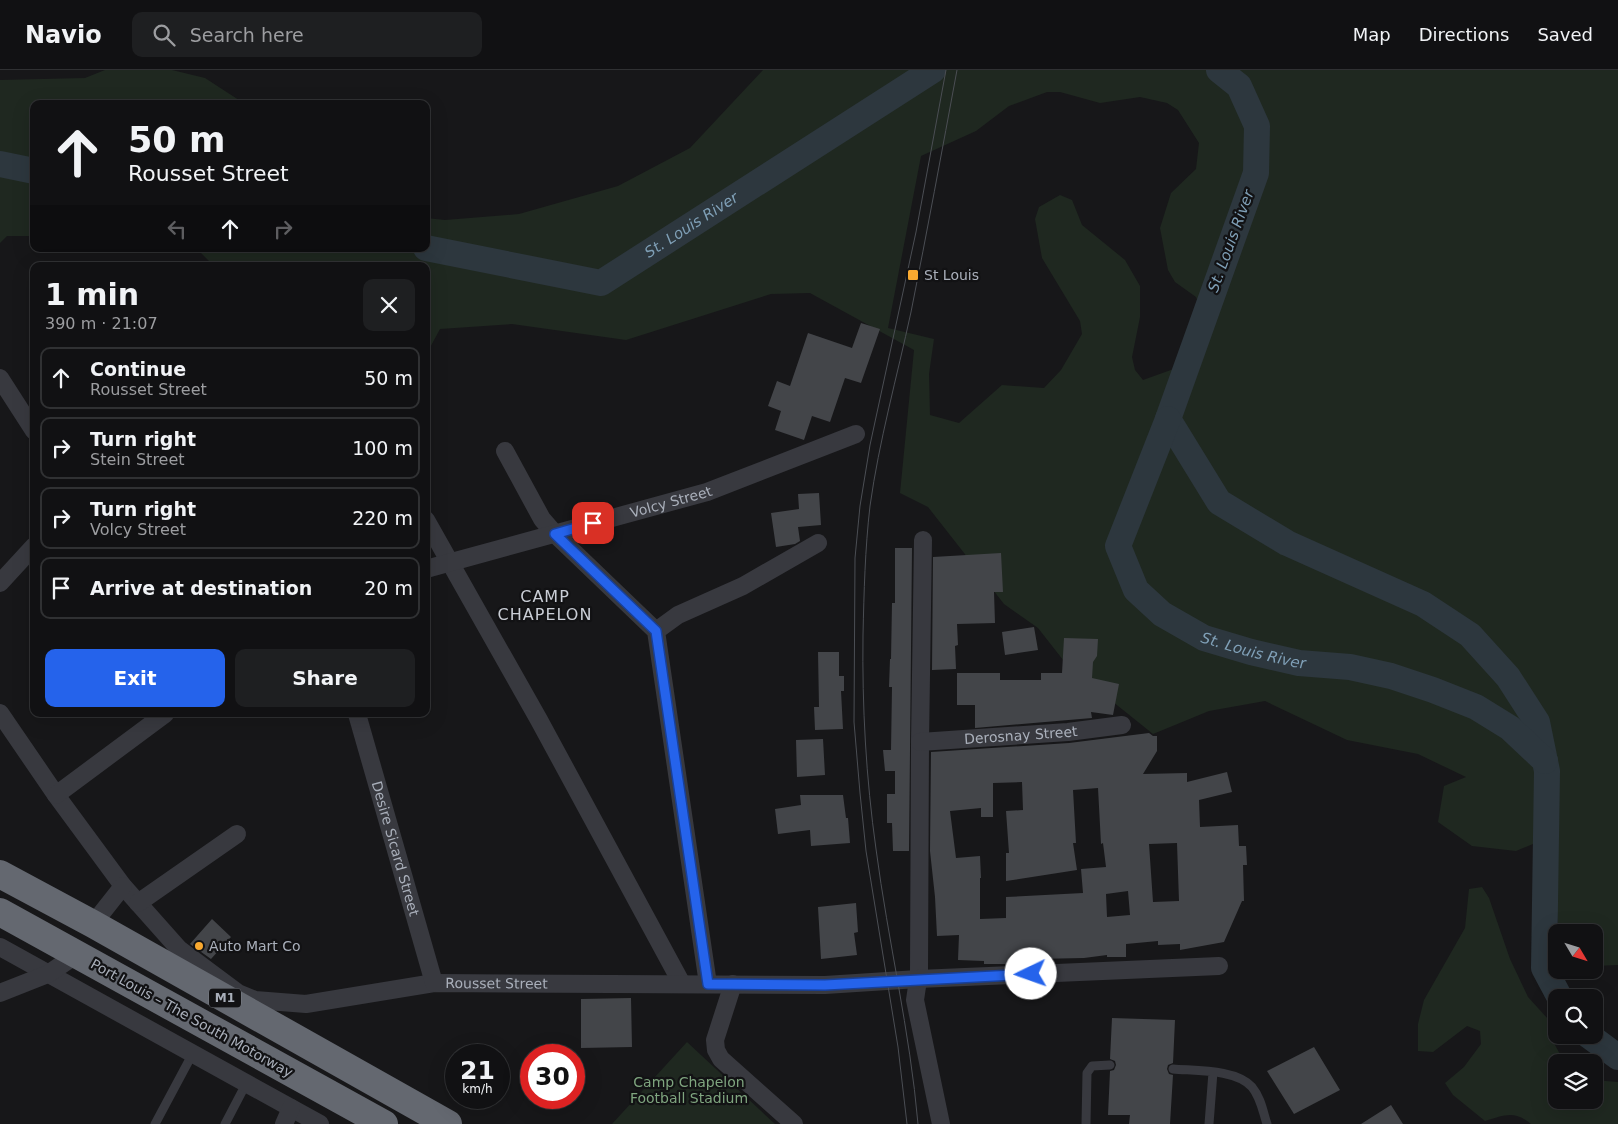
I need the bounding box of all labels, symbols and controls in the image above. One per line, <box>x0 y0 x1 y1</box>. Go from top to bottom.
search box <box>132 12 482 57</box>
text: Navio <box>25 21 102 49</box>
icon: search <box>150 21 178 49</box>
text: Search here <box>190 24 304 46</box>
text: Map <box>1353 24 1391 45</box>
text: Directions <box>1419 24 1509 45</box>
text: Saved <box>1537 24 1593 45</box>
icon: ahead <box>45 120 110 185</box>
text: 50 m <box>128 120 225 160</box>
text: Rousset Street <box>128 161 289 186</box>
water label: St. Louis River <box>1204 187 1258 295</box>
water label: St. Louis River <box>641 188 742 262</box>
icon: left <box>163 215 191 243</box>
icon: ahead <box>216 215 244 243</box>
icon: right <box>269 215 297 243</box>
place label: St Louis <box>924 267 979 283</box>
marker: St Louis <box>906 268 920 282</box>
text: 1 min <box>45 277 139 312</box>
button: close <box>363 279 415 331</box>
text: 390 m · 21:07 <box>45 314 158 333</box>
text: Continue <box>90 358 186 380</box>
icon: ahead <box>47 364 75 392</box>
text: 50 m <box>364 367 413 389</box>
text: Rousset Street <box>90 380 207 399</box>
text: Turn right <box>90 428 196 450</box>
icon: right <box>47 434 75 462</box>
text: 100 m <box>352 437 413 459</box>
text: Stein Street <box>90 450 185 469</box>
street label: Volcy Street <box>628 483 715 521</box>
text: Turn right <box>90 498 196 520</box>
pin <box>572 502 614 544</box>
icon: right <box>47 504 75 532</box>
text: 220 m <box>352 507 413 529</box>
icon: arrive <box>579 509 607 537</box>
text: Volcy Street <box>90 520 186 539</box>
icon: arrive <box>47 574 75 602</box>
text: Arrive at destination <box>90 577 312 599</box>
text: 20 m <box>364 577 413 599</box>
district label: CAMP CHAPELON <box>498 587 592 624</box>
water label: St. Louis River <box>1199 629 1307 673</box>
button: Exit <box>45 649 225 707</box>
button: Share <box>235 649 415 707</box>
street label: Derosnay Street <box>964 723 1079 747</box>
street label: Desire Sicard Street <box>369 779 423 918</box>
north arrow <box>1548 924 1602 979</box>
map controls <box>1548 924 1603 1109</box>
place label: Auto Mart Co <box>209 938 301 954</box>
marker: Auto Mart Co <box>193 940 205 952</box>
position arrow <box>1004 947 1056 999</box>
street label: Port Louis – The South Motorway <box>88 956 296 1080</box>
street label: Rousset Street <box>445 975 548 992</box>
road number: M1 <box>209 988 241 1008</box>
button: search <box>1548 989 1603 1044</box>
speed limit sign: 30 <box>520 1044 585 1109</box>
button: layers <box>1548 1054 1603 1109</box>
text: 21 <box>460 1056 495 1085</box>
park label: Camp Chapelon Football Stadium <box>630 1074 748 1106</box>
text: km/h <box>462 1082 493 1096</box>

